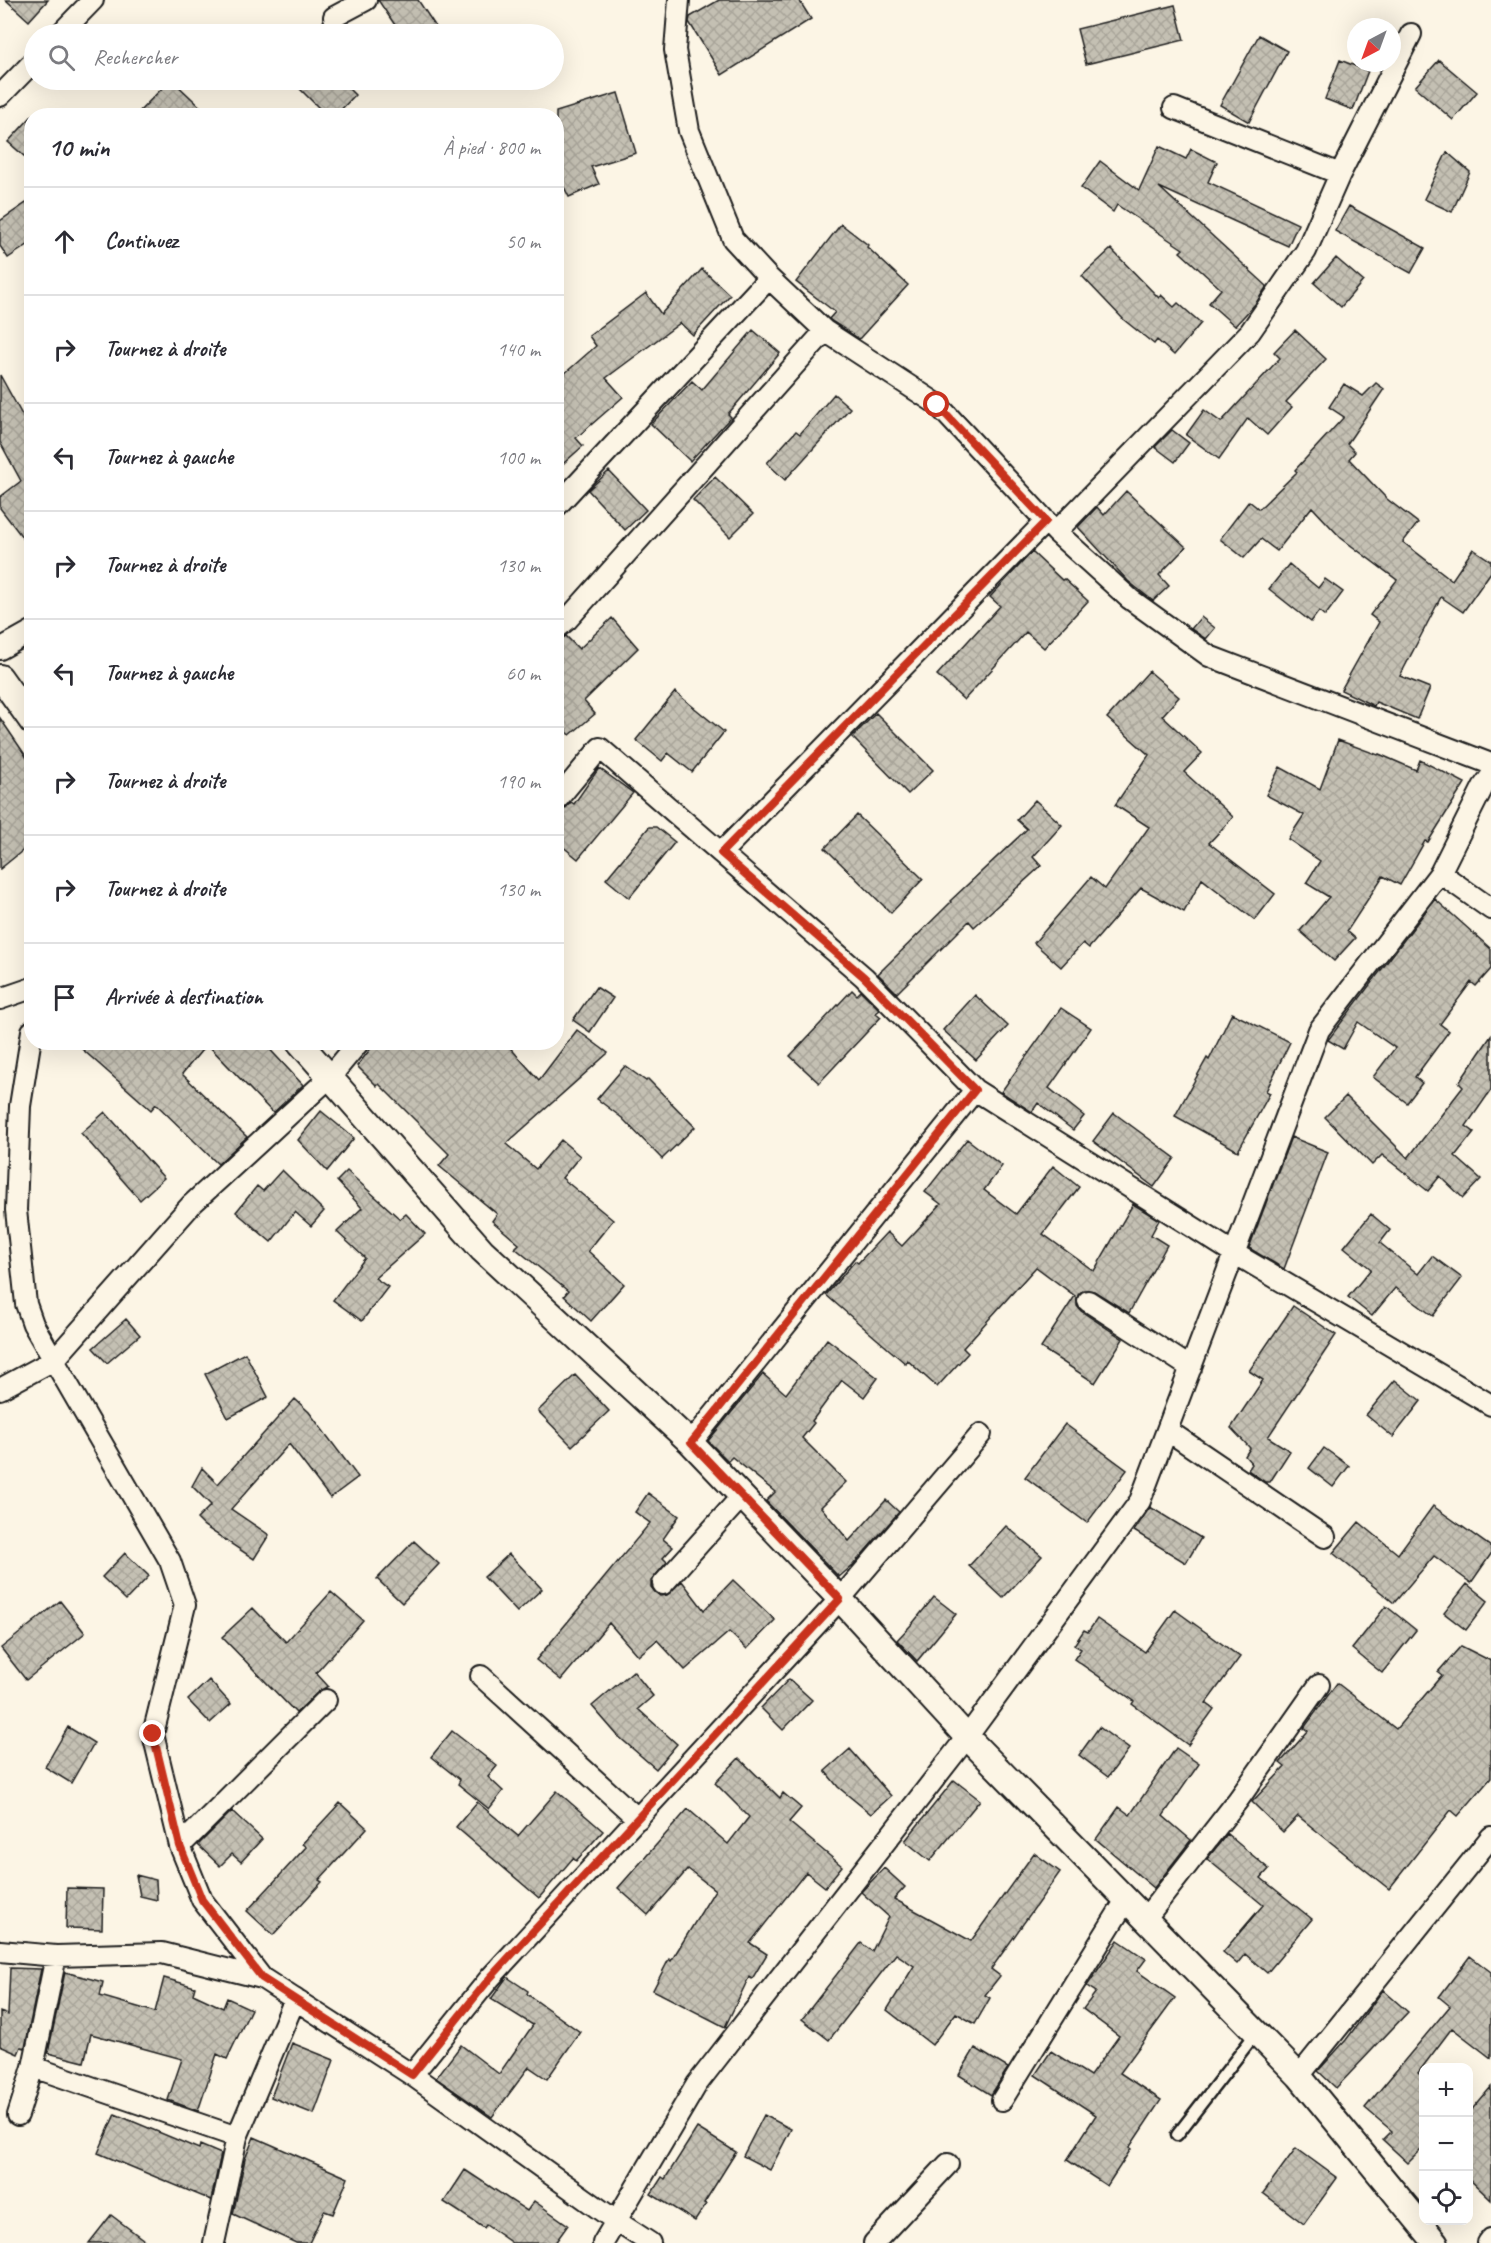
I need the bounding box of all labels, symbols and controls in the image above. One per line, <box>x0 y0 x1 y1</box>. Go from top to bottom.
north arrow <box>1347 18 1401 72</box>
search box <box>24 24 564 90</box>
icon: search <box>45 41 78 74</box>
text: Rechercher <box>93 43 177 71</box>
text: 10 min <box>48 131 110 164</box>
text: À pied · 800 m <box>443 135 540 160</box>
icon: ahead <box>48 225 81 258</box>
text: Continuez <box>105 227 178 255</box>
text: 50 m <box>506 229 540 254</box>
icon: right <box>48 333 81 366</box>
text: Tournez à droite <box>105 335 225 363</box>
text: 140 m <box>497 337 540 362</box>
route start <box>923 391 949 417</box>
icon: left <box>48 441 81 474</box>
text: Tournez à gauche <box>105 443 233 471</box>
text: 100 m <box>497 445 540 470</box>
icon: right <box>48 549 81 582</box>
text: Tournez à droite <box>105 551 225 579</box>
text: 130 m <box>497 553 540 578</box>
icon: left <box>48 657 81 690</box>
text: Tournez à gauche <box>105 659 233 687</box>
text: 60 m <box>506 661 540 686</box>
icon: right <box>48 765 81 798</box>
text: Tournez à droite <box>105 767 225 795</box>
text: 190 m <box>497 769 540 794</box>
icon: right <box>48 873 81 906</box>
text: Tournez à droite <box>105 875 225 903</box>
text: 130 m <box>497 877 540 902</box>
icon: arrive <box>48 981 81 1014</box>
text: Arrivée à destination <box>105 983 263 1011</box>
route end <box>139 1720 165 1746</box>
map controls <box>1419 2063 1473 2225</box>
button: + <box>1419 2063 1473 2117</box>
button: − <box>1419 2117 1473 2171</box>
button: locate <box>1419 2171 1473 2225</box>

